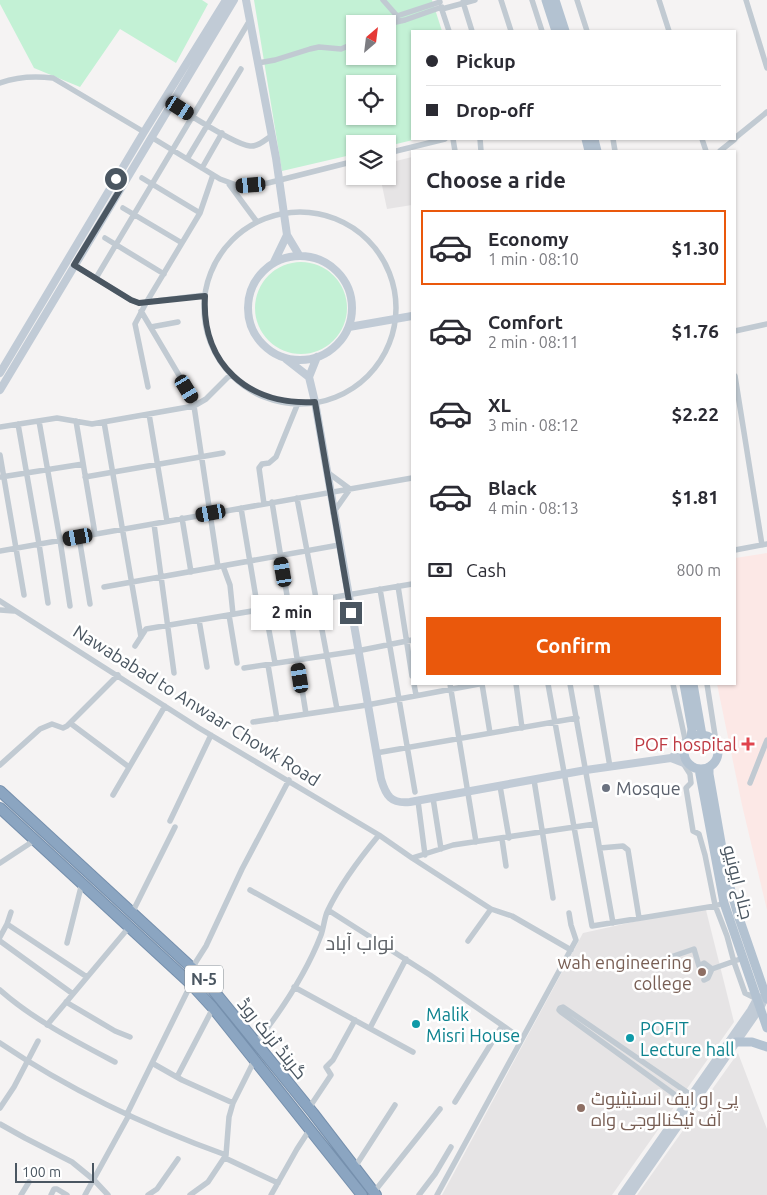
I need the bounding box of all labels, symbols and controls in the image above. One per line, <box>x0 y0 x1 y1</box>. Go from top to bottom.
north arrow <box>346 15 396 65</box>
map controls <box>346 15 396 185</box>
text: Pickup <box>456 50 516 72</box>
button: locate <box>346 75 396 125</box>
car <box>163 94 196 122</box>
text: Drop-off <box>456 99 534 121</box>
button: layers <box>346 135 396 185</box>
text: Choose a ride <box>426 167 566 192</box>
route start <box>105 168 127 190</box>
car <box>235 176 266 194</box>
icon: car <box>428 225 473 270</box>
text: Economy <box>488 228 569 250</box>
text: $1.30 <box>671 237 719 259</box>
text: 1 min · 08:10 <box>488 250 579 268</box>
icon: car <box>428 308 473 353</box>
text: Comfort <box>488 311 563 333</box>
text: $1.76 <box>671 320 719 342</box>
text: 2 min · 08:11 <box>488 333 579 351</box>
car <box>172 372 201 406</box>
icon: car <box>428 391 473 436</box>
text: XL <box>488 394 511 416</box>
text: $2.22 <box>671 403 719 425</box>
text: 3 min · 08:12 <box>488 416 579 434</box>
icon: car <box>428 474 473 519</box>
text: Black <box>488 477 537 499</box>
text: $1.81 <box>671 486 719 508</box>
text: 4 min · 08:13 <box>488 499 579 517</box>
car <box>194 503 227 523</box>
car <box>61 527 94 547</box>
car <box>273 556 292 588</box>
icon: cash <box>426 556 454 584</box>
text: Cash <box>466 559 507 581</box>
text: 800 m <box>676 561 721 579</box>
callout: 2 min <box>251 596 334 630</box>
route end <box>340 602 362 624</box>
text: 2 min <box>272 603 312 621</box>
button: Confirm <box>426 617 721 675</box>
street label: Nawababad to Anwaar Chowk Road <box>70 620 324 790</box>
car <box>290 662 309 694</box>
place label: POF hospital <box>634 734 737 754</box>
marker: POF hospital <box>741 737 755 751</box>
place label: Mosque <box>616 778 681 798</box>
marker: Mosque <box>600 782 612 794</box>
street label: جناح ایونیو <box>717 843 758 922</box>
district label: نواب آباد <box>326 931 394 955</box>
place label: wah engineering college <box>557 952 692 993</box>
road number: N-5 <box>185 966 223 992</box>
marker: wah engineering college <box>696 966 708 978</box>
street label: گرینڈ ٹرنک روڈ <box>233 993 312 1084</box>
place label: Malik Misri House <box>426 1004 520 1045</box>
marker: Malik Misri House <box>410 1018 422 1030</box>
place label: POFIT Lecture hall <box>640 1018 735 1059</box>
marker: POFIT Lecture hall <box>624 1032 636 1044</box>
place label: پی او ایف انسٹیٹیوٹ آف ٹیکنالوجی واہ <box>591 1088 738 1131</box>
marker: پی او ایف انسٹیٹیوٹ آف ٹیکنالوجی واہ <box>575 1102 587 1114</box>
scale bar <box>15 1160 94 1183</box>
text: 100 m <box>22 1164 61 1180</box>

